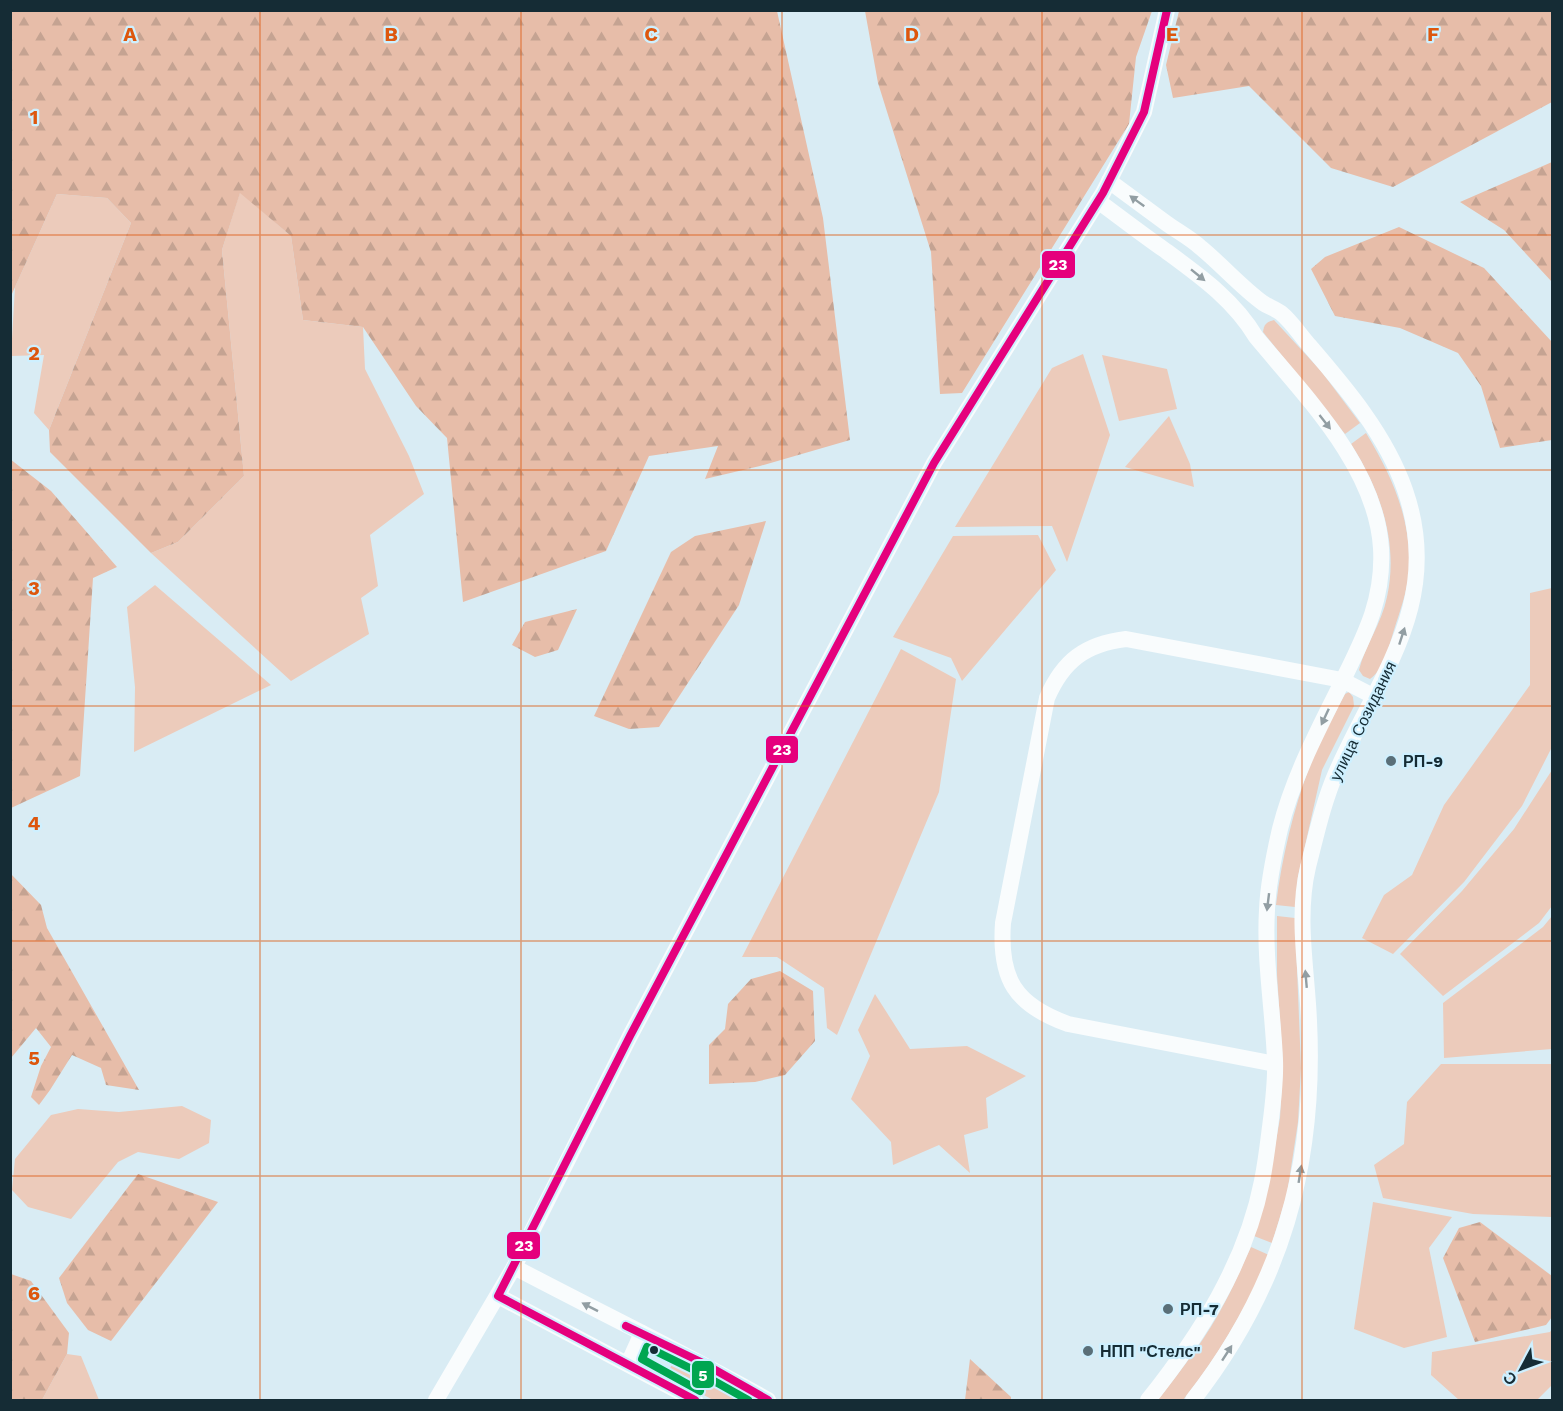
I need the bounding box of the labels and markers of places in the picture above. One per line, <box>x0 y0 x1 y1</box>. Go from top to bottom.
place label: РП-9 <box>1403 752 1443 771</box>
marker: РП-9 <box>1384 754 1398 768</box>
place label: РП-7 <box>1180 1300 1219 1319</box>
marker: РП-7 <box>1161 1302 1175 1316</box>
place label: НПП "Стелс" <box>1100 1342 1201 1361</box>
unlabelled marker <box>648 1344 660 1356</box>
marker: НПП "Стелс" <box>1081 1344 1095 1358</box>

